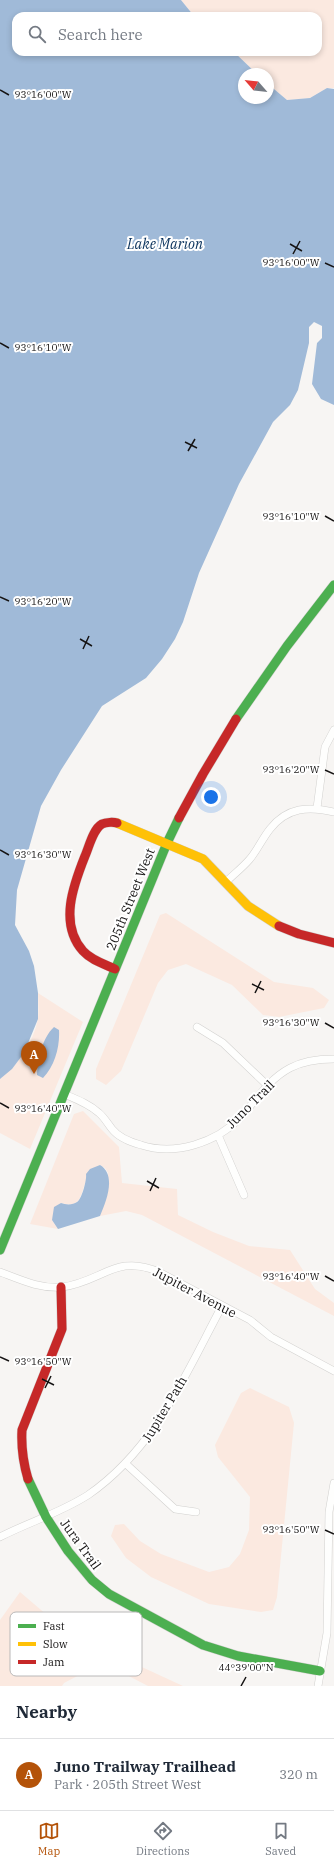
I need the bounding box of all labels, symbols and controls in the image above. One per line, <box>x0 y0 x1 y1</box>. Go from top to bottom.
search box <box>12 12 322 56</box>
icon: search <box>26 23 48 45</box>
text: Search here <box>58 25 143 44</box>
north arrow <box>238 68 274 104</box>
text: 93°16'00"W <box>14 88 72 101</box>
water label: Lake Marion <box>126 235 203 253</box>
text: 93°16'00"W <box>262 256 320 269</box>
text: 93°16'10"W <box>14 341 72 354</box>
text: 93°16'10"W <box>262 510 320 523</box>
text: 93°16'20"W <box>14 595 72 608</box>
text: 93°16'20"W <box>262 763 320 776</box>
your location <box>201 787 221 807</box>
street label: 205th Street West <box>102 845 159 953</box>
text: 93°16'30"W <box>14 848 72 861</box>
text: 93°16'30"W <box>262 1016 320 1029</box>
pin: A <box>21 1041 47 1074</box>
street label: Juno Trail <box>223 1076 278 1132</box>
text: 93°16'40"W <box>14 1102 72 1115</box>
street label: Jupiter Avenue <box>150 1263 239 1322</box>
text: 93°16'40"W <box>262 1270 320 1283</box>
text: 93°16'50"W <box>14 1355 72 1368</box>
street label: Jupiter Path <box>138 1373 191 1445</box>
street label: Jura Trail <box>56 1515 105 1573</box>
text: 93°16'50"W <box>262 1523 320 1536</box>
legend <box>10 1612 142 1676</box>
text: Fast <box>43 1619 65 1633</box>
text: Slow <box>43 1637 68 1651</box>
text: Jam <box>43 1655 65 1669</box>
text: 44°39'00"N <box>219 1661 274 1674</box>
text: Nearby <box>16 1701 77 1723</box>
text: Juno Trailway Trailhead <box>54 1757 236 1776</box>
text: A <box>24 1766 34 1783</box>
text: 320 m <box>279 1766 318 1783</box>
text: Park · 205th Street West <box>54 1776 201 1793</box>
tab: Map <box>38 1820 60 1858</box>
tab: Directions <box>136 1820 190 1858</box>
tab: Saved <box>265 1820 296 1858</box>

